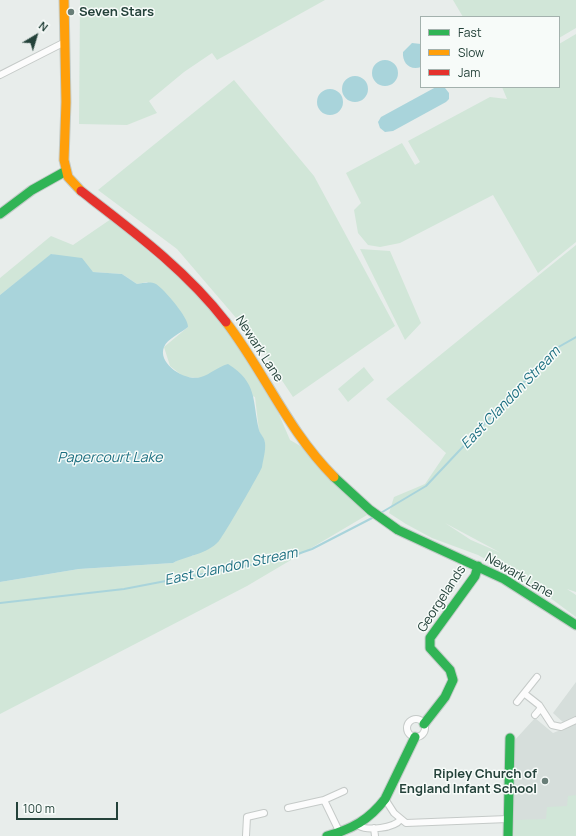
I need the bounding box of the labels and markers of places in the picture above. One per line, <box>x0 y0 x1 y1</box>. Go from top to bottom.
place label: Seven Stars <box>79 4 154 20</box>
marker: Seven Stars <box>66 7 76 17</box>
place label: Ripley Church of England Infant School <box>399 766 537 797</box>
marker: Ripley Church of England Infant School <box>540 776 550 786</box>

